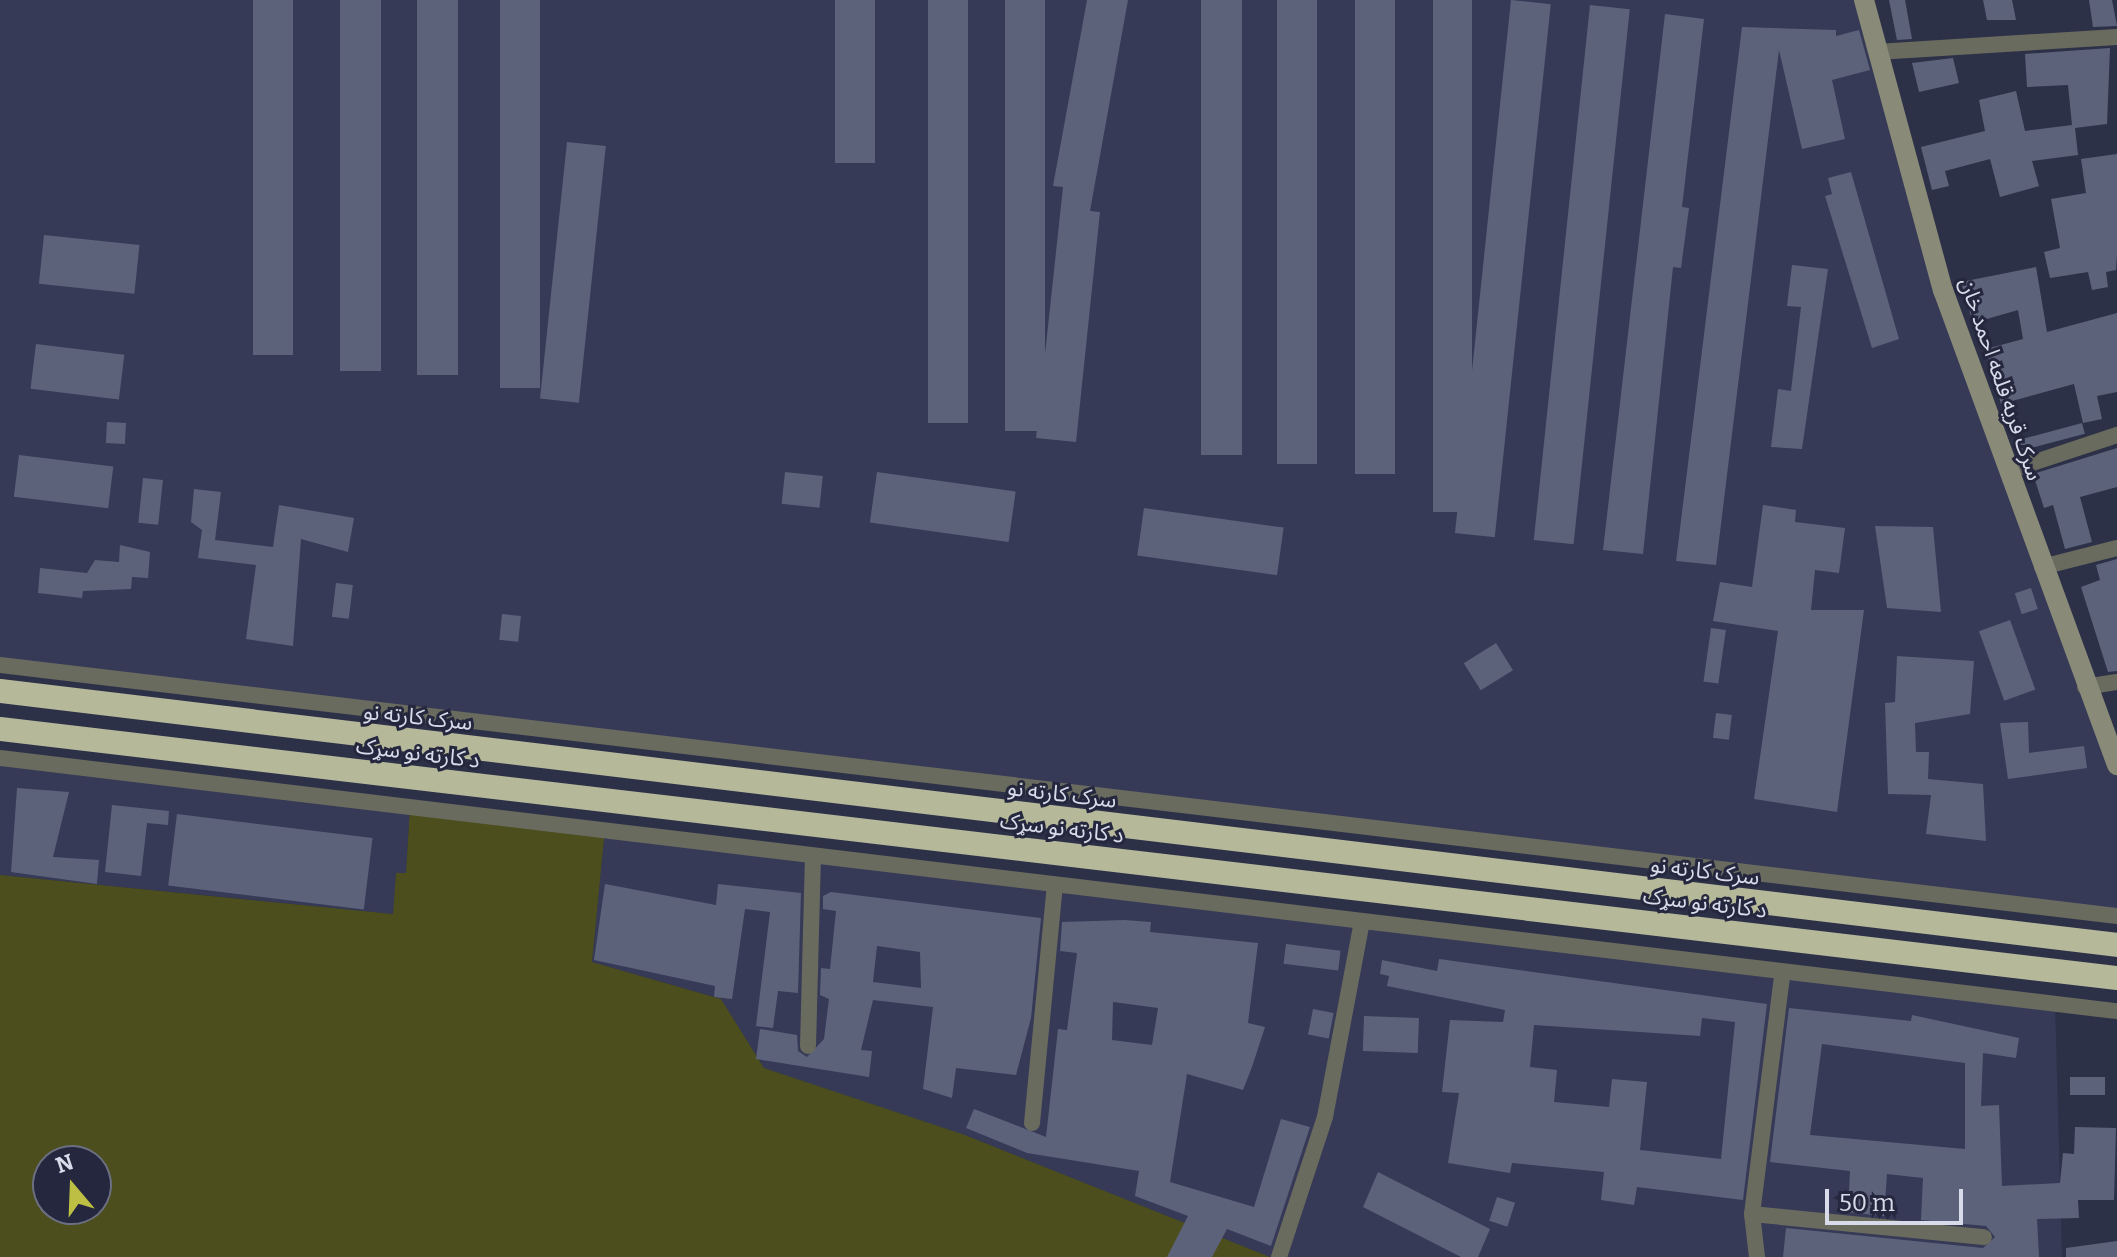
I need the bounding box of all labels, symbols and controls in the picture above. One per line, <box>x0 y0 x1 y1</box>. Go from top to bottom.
street label: سرک قریه قلعه احمد خان <box>1954 274 2048 484</box>
street label: سرک کارته نو <box>362 698 474 736</box>
street label: د کارته نو سړک <box>355 732 481 774</box>
street label: سرک کارته نو <box>1006 774 1118 814</box>
street label: د کارته نو سړک <box>999 807 1125 849</box>
street label: سرک کارته نو <box>1649 851 1761 891</box>
street label: د کارته نو سړک <box>1642 882 1768 924</box>
north arrow <box>32 1145 112 1225</box>
text: N <box>52 1148 77 1179</box>
scale bar <box>1829 1173 1967 1223</box>
text: 50 m <box>1839 1189 1895 1217</box>

